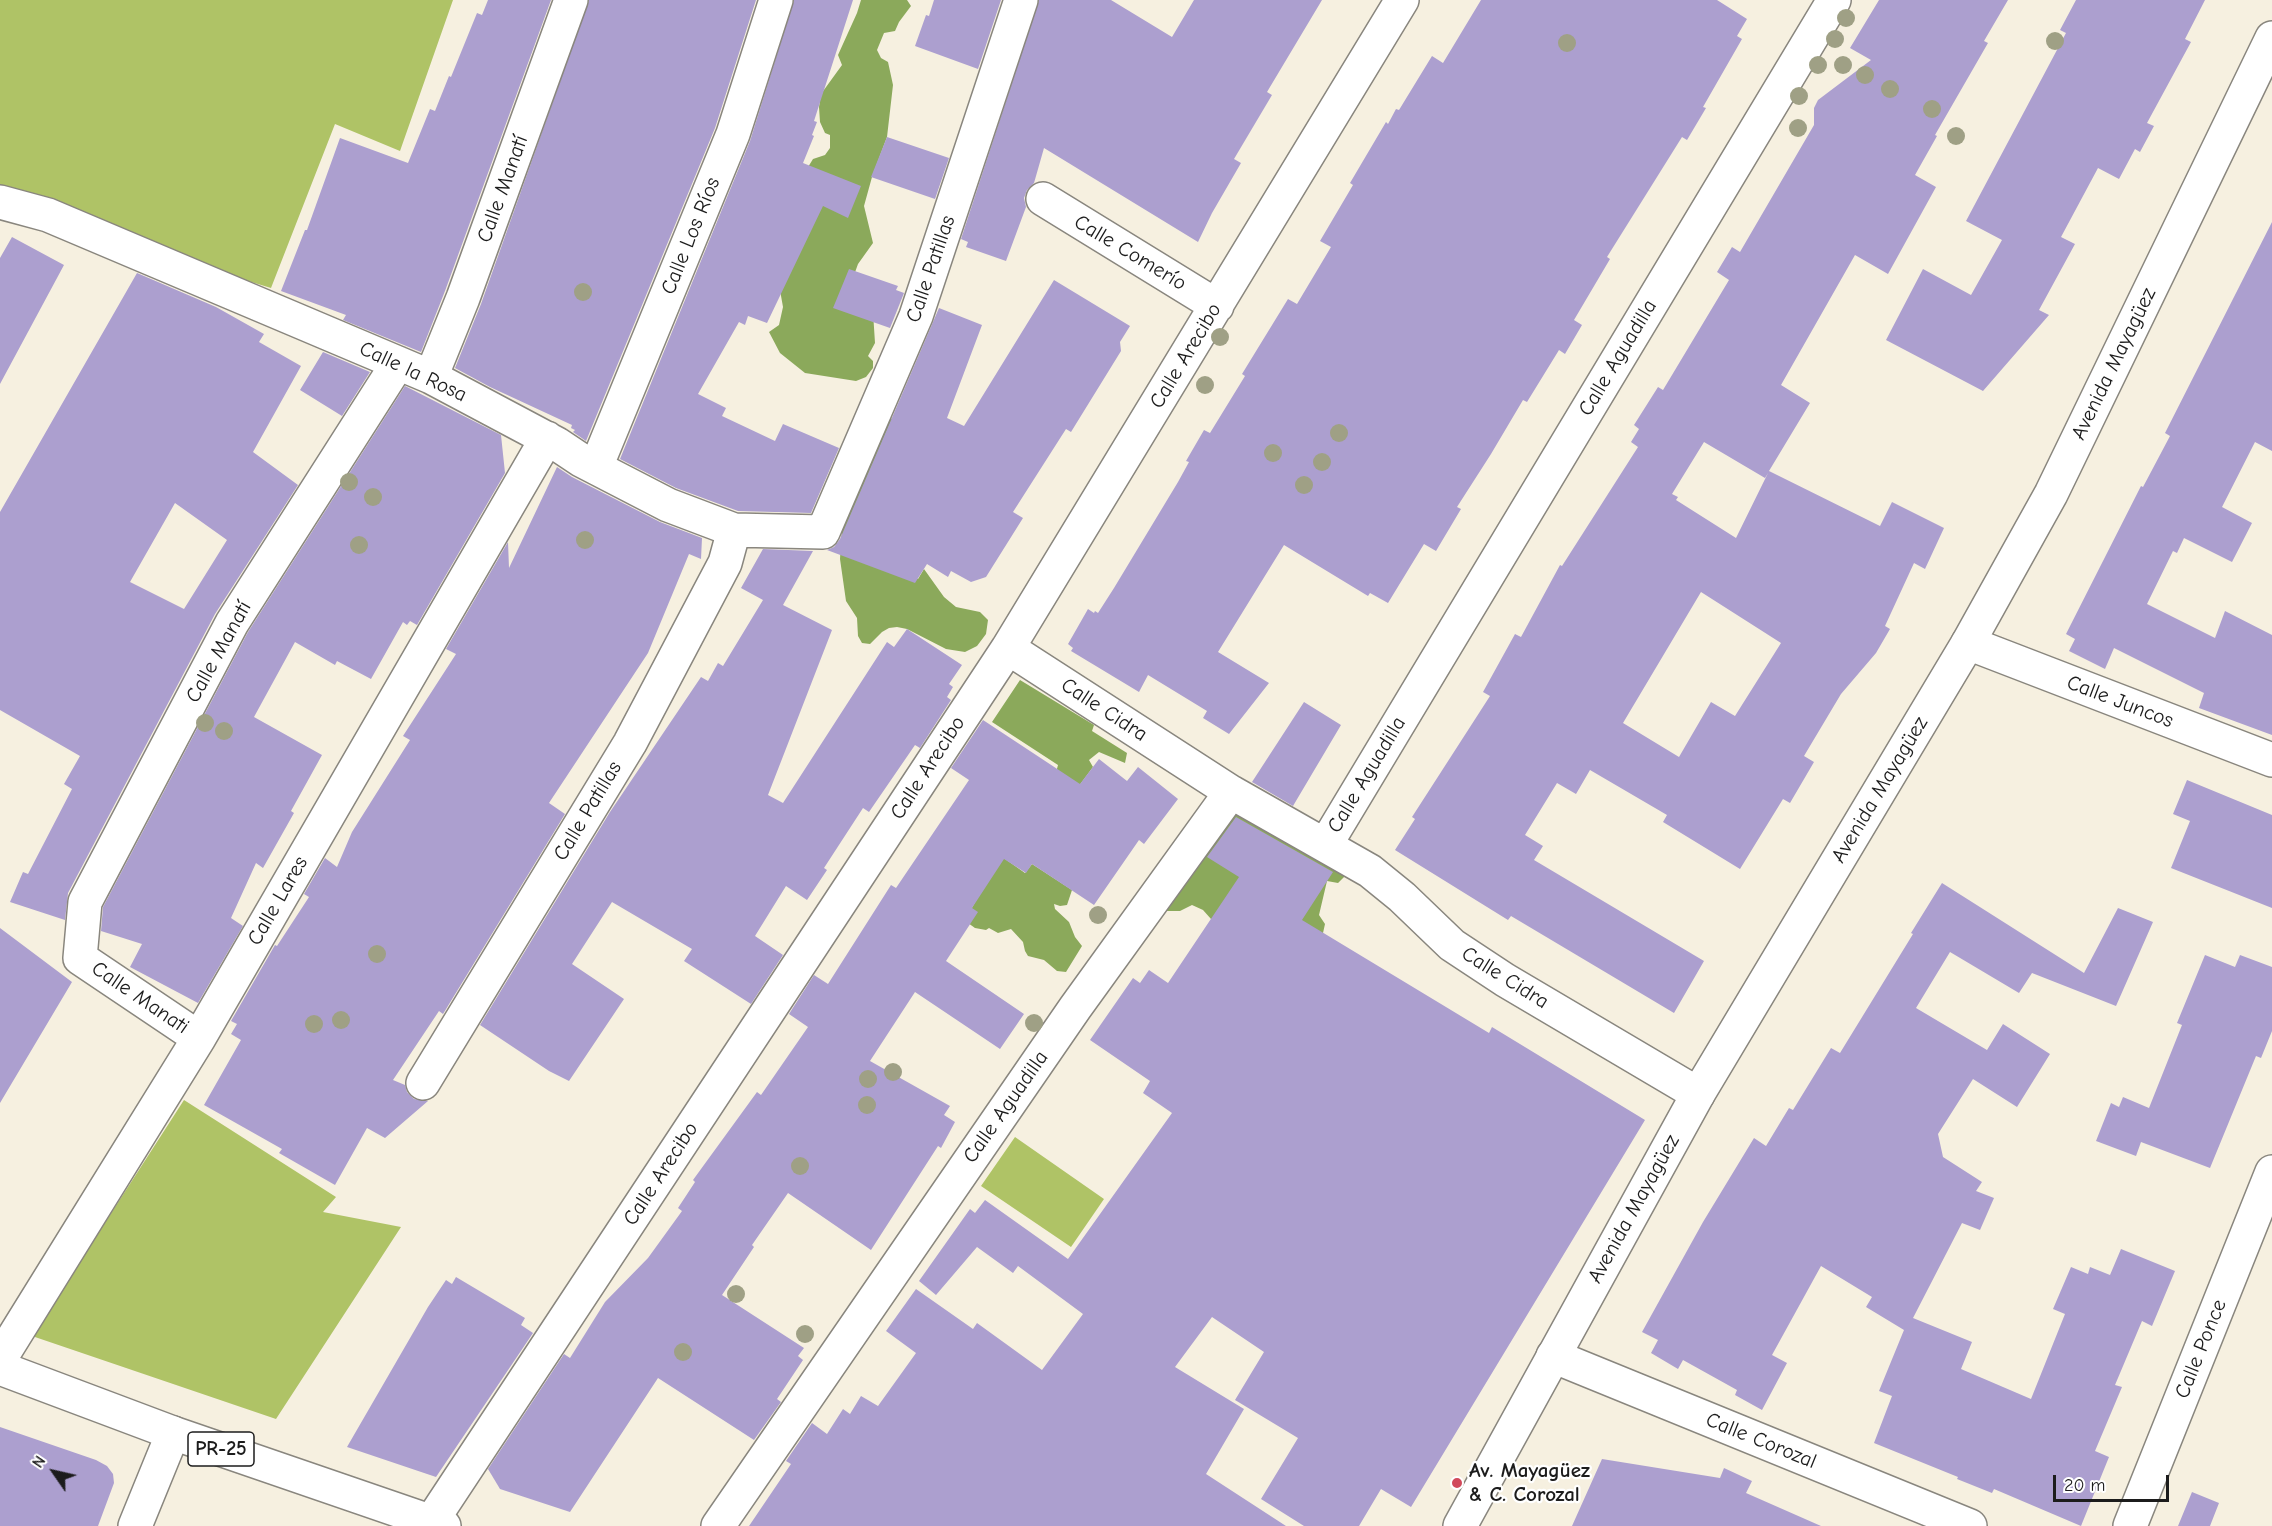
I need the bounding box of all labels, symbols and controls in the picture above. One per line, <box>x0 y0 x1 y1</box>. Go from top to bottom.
street label: Calle Manatí <box>472 132 534 246</box>
street label: Calle Los Ríos <box>656 174 726 298</box>
street label: Calle Comerío <box>1069 210 1191 296</box>
street label: Calle Patillas <box>901 212 961 326</box>
street label: Avenida Mayagüez <box>2066 284 2162 444</box>
street label: Calle Aguadilla <box>1573 295 1663 421</box>
street label: Calle Arecibo <box>1145 299 1227 413</box>
street label: Calle la Rosa <box>355 336 471 408</box>
street label: Calle Manatí <box>181 597 257 707</box>
street label: Calle Juncos <box>2063 670 2177 734</box>
street label: Calle Cidra <box>1056 673 1152 747</box>
street label: Calle Arecibo <box>885 712 971 824</box>
street label: Calle Aguadilla <box>1322 712 1412 838</box>
street label: Avenida Mayagüez <box>1826 712 1934 868</box>
street label: Calle Patillas <box>548 757 628 865</box>
street label: Calle Lares <box>242 852 314 950</box>
street label: Calle Cidra <box>1457 941 1553 1015</box>
street label: Calle Manati <box>86 956 194 1040</box>
street label: Calle Aguadilla <box>958 1046 1054 1168</box>
street label: Calle Arecibo <box>618 1118 704 1230</box>
street label: Avenida Mayagüez <box>1583 1130 1685 1288</box>
street label: Calle Ponce <box>2170 1296 2232 1402</box>
street label: Calle Corozal <box>1702 1407 1820 1475</box>
road number: PR-25 <box>188 1432 254 1466</box>
north arrow <box>24 1442 84 1502</box>
text: N <box>29 1453 49 1471</box>
place label: Av. Mayagüez & C. Corozal <box>1469 1458 1590 1508</box>
scale bar <box>2056 1463 2172 1501</box>
text: 20 m <box>2064 1475 2105 1496</box>
marker: Av. Mayagüez & C. Corozal <box>1450 1476 1464 1490</box>

